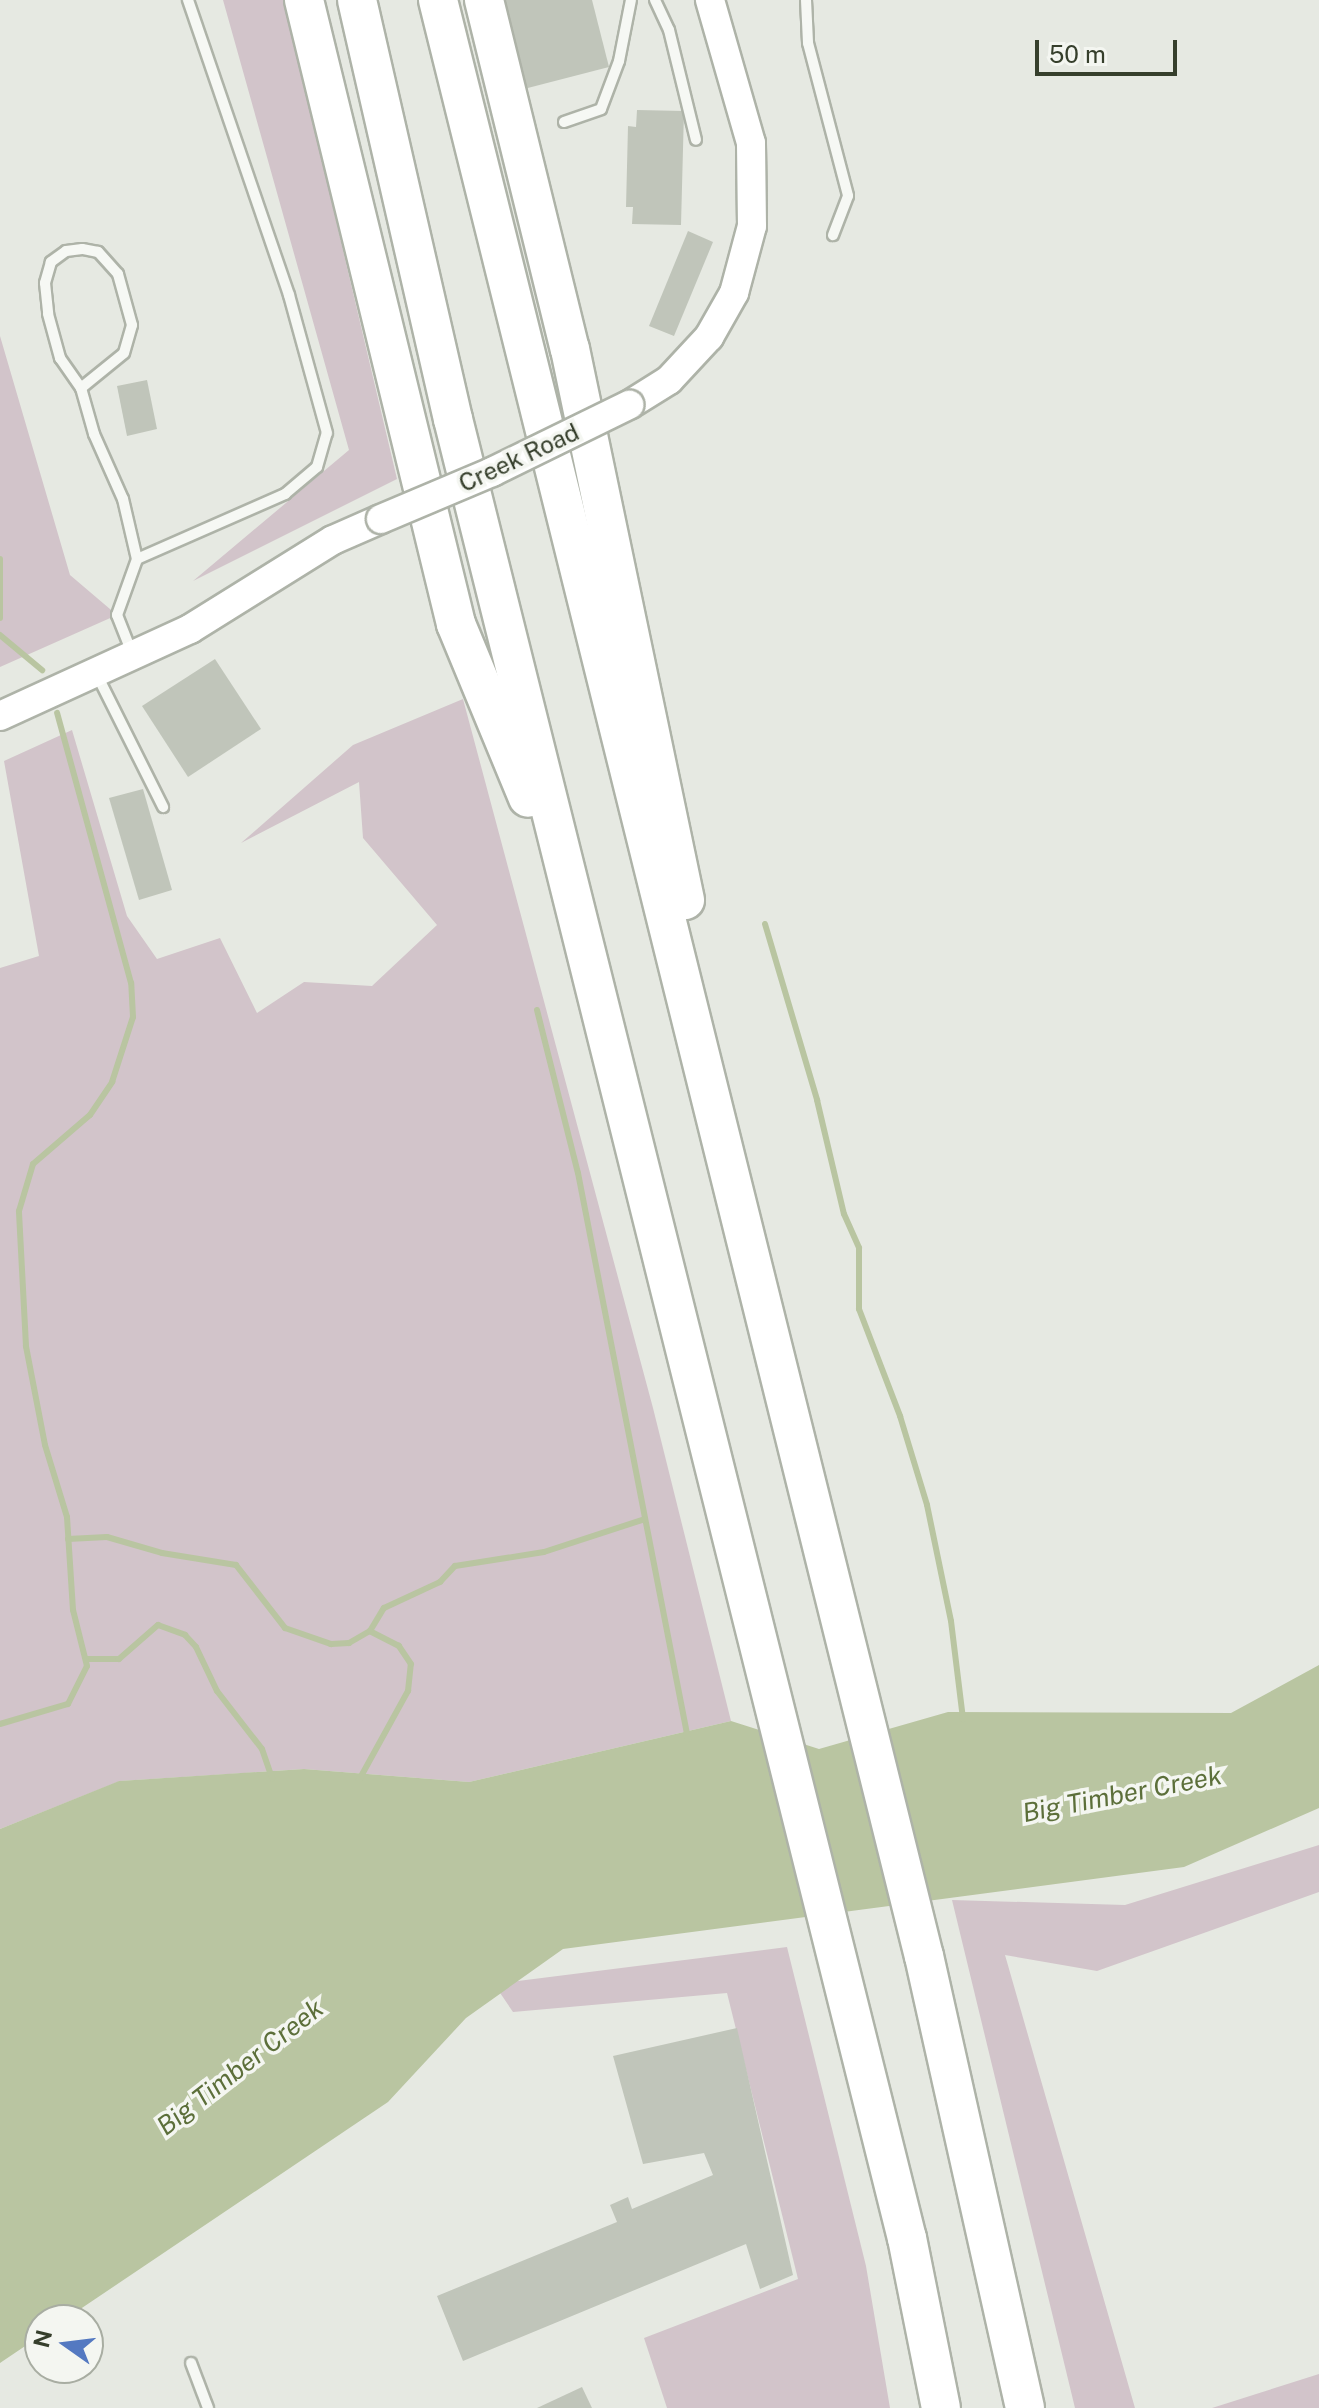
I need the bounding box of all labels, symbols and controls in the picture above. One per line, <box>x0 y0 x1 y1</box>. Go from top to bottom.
scale bar <box>1039 24 1181 74</box>
text: 50 m <box>1049 40 1106 68</box>
street label: Creek Road <box>454 418 584 498</box>
water label: Big Timber Creek <box>1020 1759 1224 1829</box>
water label: Big Timber Creek <box>151 1992 329 2142</box>
north arrow <box>24 2304 104 2384</box>
text: N <box>28 2327 57 2350</box>

